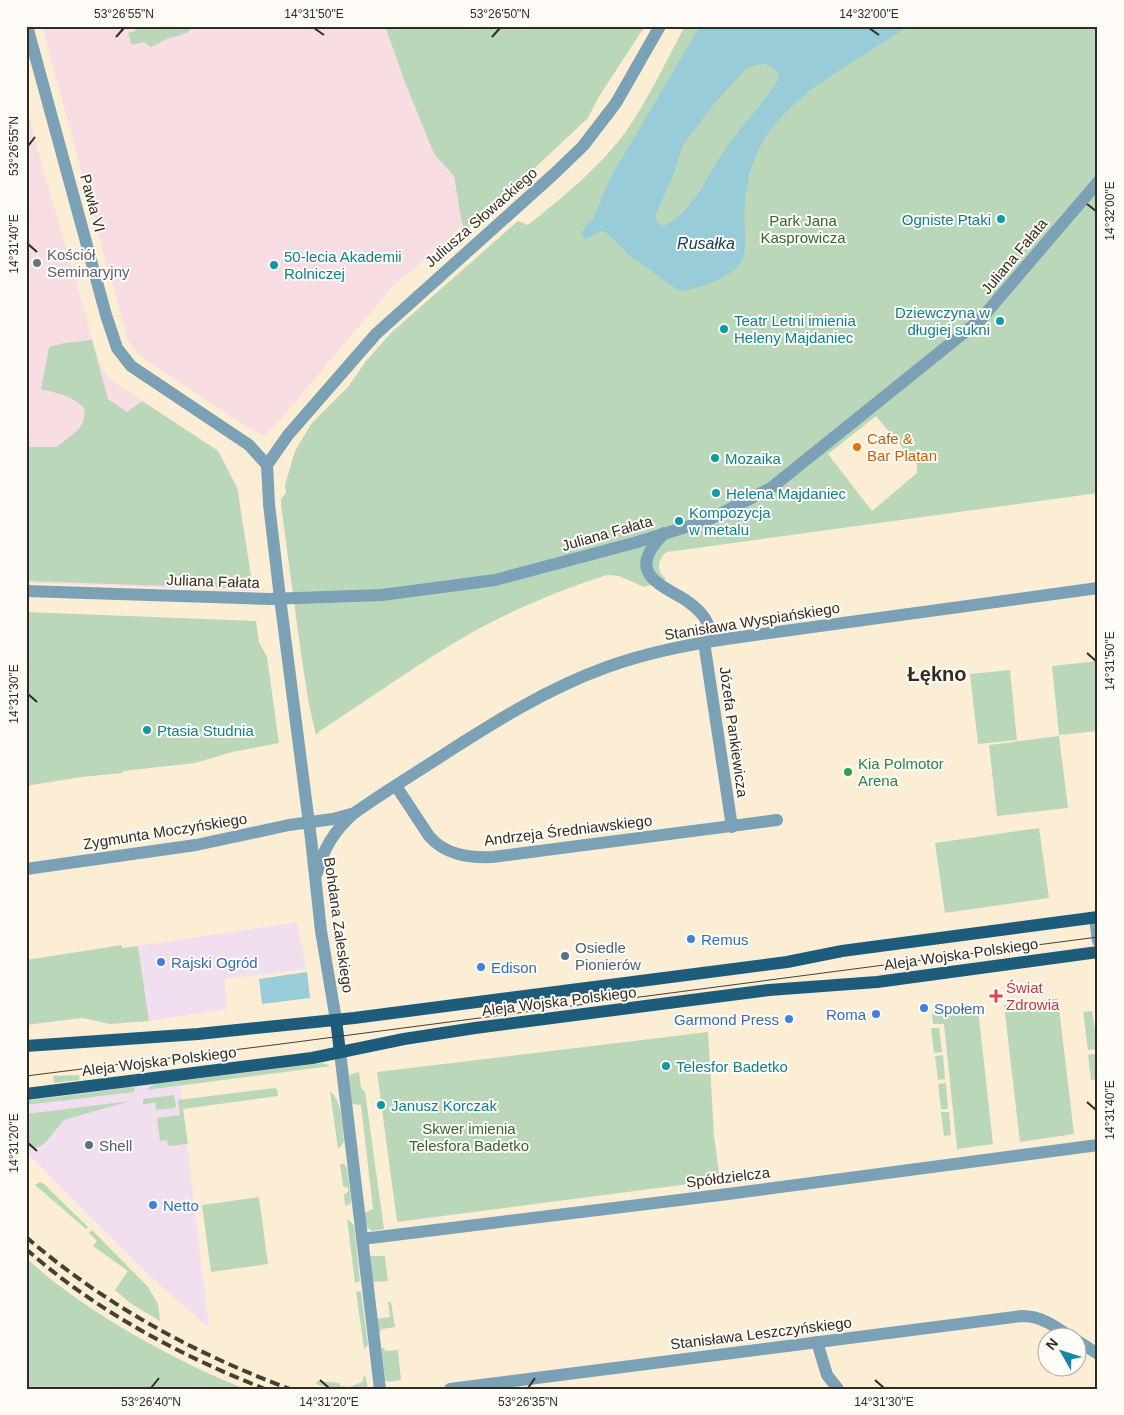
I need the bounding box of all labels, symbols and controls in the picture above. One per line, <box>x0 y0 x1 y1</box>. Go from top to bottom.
text: 53°26'55"N <box>94 7 154 21</box>
text: 14°31'50"E <box>284 7 344 21</box>
text: 53°26'50"N <box>470 7 530 21</box>
text: 14°32'00"E <box>839 7 899 21</box>
text: 53°26'55"N <box>7 116 21 176</box>
street label: Juliusza Słowackiego <box>422 164 540 270</box>
street label: Pawła VI <box>77 172 109 234</box>
text: 14°32'00"E <box>1103 181 1117 241</box>
place label: Ogniste Ptaki <box>902 211 991 228</box>
park label: Park Jana Kasprowicza <box>760 212 846 246</box>
marker: Ogniste Ptaki <box>995 213 1007 225</box>
text: 14°31'40"E <box>7 214 21 274</box>
street label: Juliana Fałata <box>977 214 1051 297</box>
water label: Rusałka <box>677 235 735 252</box>
place label: Kościół Seminaryjny <box>47 246 130 280</box>
place label: 50-lecia Akademii Rolniczej <box>284 248 402 282</box>
marker: Kościół Seminaryjny <box>31 257 43 269</box>
marker: 50-lecia Akademii Rolniczej <box>268 259 280 271</box>
place label: Dziewczyna w długiej sukni <box>895 304 990 338</box>
place label: Teatr Letni imienia Heleny Majdaniec <box>734 312 856 346</box>
marker: Dziewczyna w długiej sukni <box>994 315 1006 327</box>
marker: Teatr Letni imienia Heleny Majdaniec <box>718 323 730 335</box>
place label: Cafe & Bar Platan <box>867 430 937 464</box>
marker: Cafe & Bar Platan <box>851 441 863 453</box>
place label: Mozaika <box>725 450 782 467</box>
marker: Mozaika <box>709 452 721 464</box>
place label: Helena Majdaniec <box>726 485 847 502</box>
marker: Helena Majdaniec <box>710 487 722 499</box>
place label: Kompozycja w metalu <box>688 504 771 538</box>
street label: Juliana Fałata <box>560 512 655 554</box>
marker: Kompozycja w metalu <box>673 515 685 527</box>
street label: Juliana Fałata <box>166 571 261 591</box>
street label: Stanisława Wyspiańskiego <box>663 599 841 643</box>
text: 14°31'50"E <box>1103 631 1117 691</box>
district label: Łękno <box>908 663 966 685</box>
text: 14°31'30"E <box>7 664 21 724</box>
street label: Józefa Pankiewicza <box>716 666 752 799</box>
place label: Ptasia Studnia <box>157 722 254 739</box>
marker: Ptasia Studnia <box>141 724 153 736</box>
place label: Kia Polmotor Arena <box>858 755 944 789</box>
marker: Kia Polmotor Arena <box>842 766 854 778</box>
street label: Zygmunta Moczyńskiego <box>82 810 248 852</box>
street label: Andrzeja Średniawskiego <box>483 811 653 849</box>
street label: Bohdana Zaleskiego <box>321 856 357 994</box>
place label: Remus <box>701 931 749 948</box>
marker: Remus <box>685 933 697 945</box>
street label: Aleja Wojska Polskiego <box>883 935 1039 973</box>
place label: Osiedle Pionierów <box>575 939 641 973</box>
marker: Osiedle Pionierów <box>559 950 571 962</box>
place label: Rajski Ogród <box>171 954 258 971</box>
marker: Rajski Ogród <box>155 956 167 968</box>
place label: Edison <box>491 959 537 976</box>
marker: Edison <box>475 961 487 973</box>
place label: Świat Zdrowia <box>1006 979 1060 1013</box>
street label: Aleja Wojska Polskiego <box>481 983 637 1019</box>
marker: Świat Zdrowia <box>990 990 1002 1002</box>
place label: Społem <box>934 1000 985 1017</box>
marker: Społem <box>918 1002 930 1014</box>
place label: Roma <box>826 1006 867 1023</box>
marker: Roma <box>870 1008 882 1020</box>
place label: Garmond Press <box>674 1011 779 1028</box>
marker: Garmond Press <box>783 1013 795 1025</box>
street label: Aleja Wojska Polskiego <box>81 1043 237 1079</box>
place label: Telesfor Badetko <box>676 1058 788 1075</box>
marker: Telesfor Badetko <box>660 1060 672 1072</box>
text: 14°31'40"E <box>1103 1080 1117 1140</box>
place label: Janusz Korczak <box>391 1097 497 1114</box>
marker: Janusz Korczak <box>375 1099 387 1111</box>
text: 14°31'20"E <box>7 1113 21 1173</box>
park label: Skwer imienia Telesfora Badetko <box>409 1120 529 1154</box>
place label: Shell <box>99 1137 132 1154</box>
marker: Shell <box>83 1139 95 1151</box>
street label: Spółdzielcza <box>685 1163 771 1191</box>
place label: Netto <box>163 1197 199 1214</box>
marker: Netto <box>147 1199 159 1211</box>
street label: Stanisława Leszczyńskiego <box>669 1313 853 1353</box>
north arrow <box>1036 1328 1086 1378</box>
text: N <box>1042 1335 1061 1353</box>
text: 53°26'40"N <box>121 1395 181 1409</box>
text: 14°31'20"E <box>299 1395 359 1409</box>
text: 53°26'35"N <box>498 1395 558 1409</box>
text: 14°31'30"E <box>854 1395 914 1409</box>

